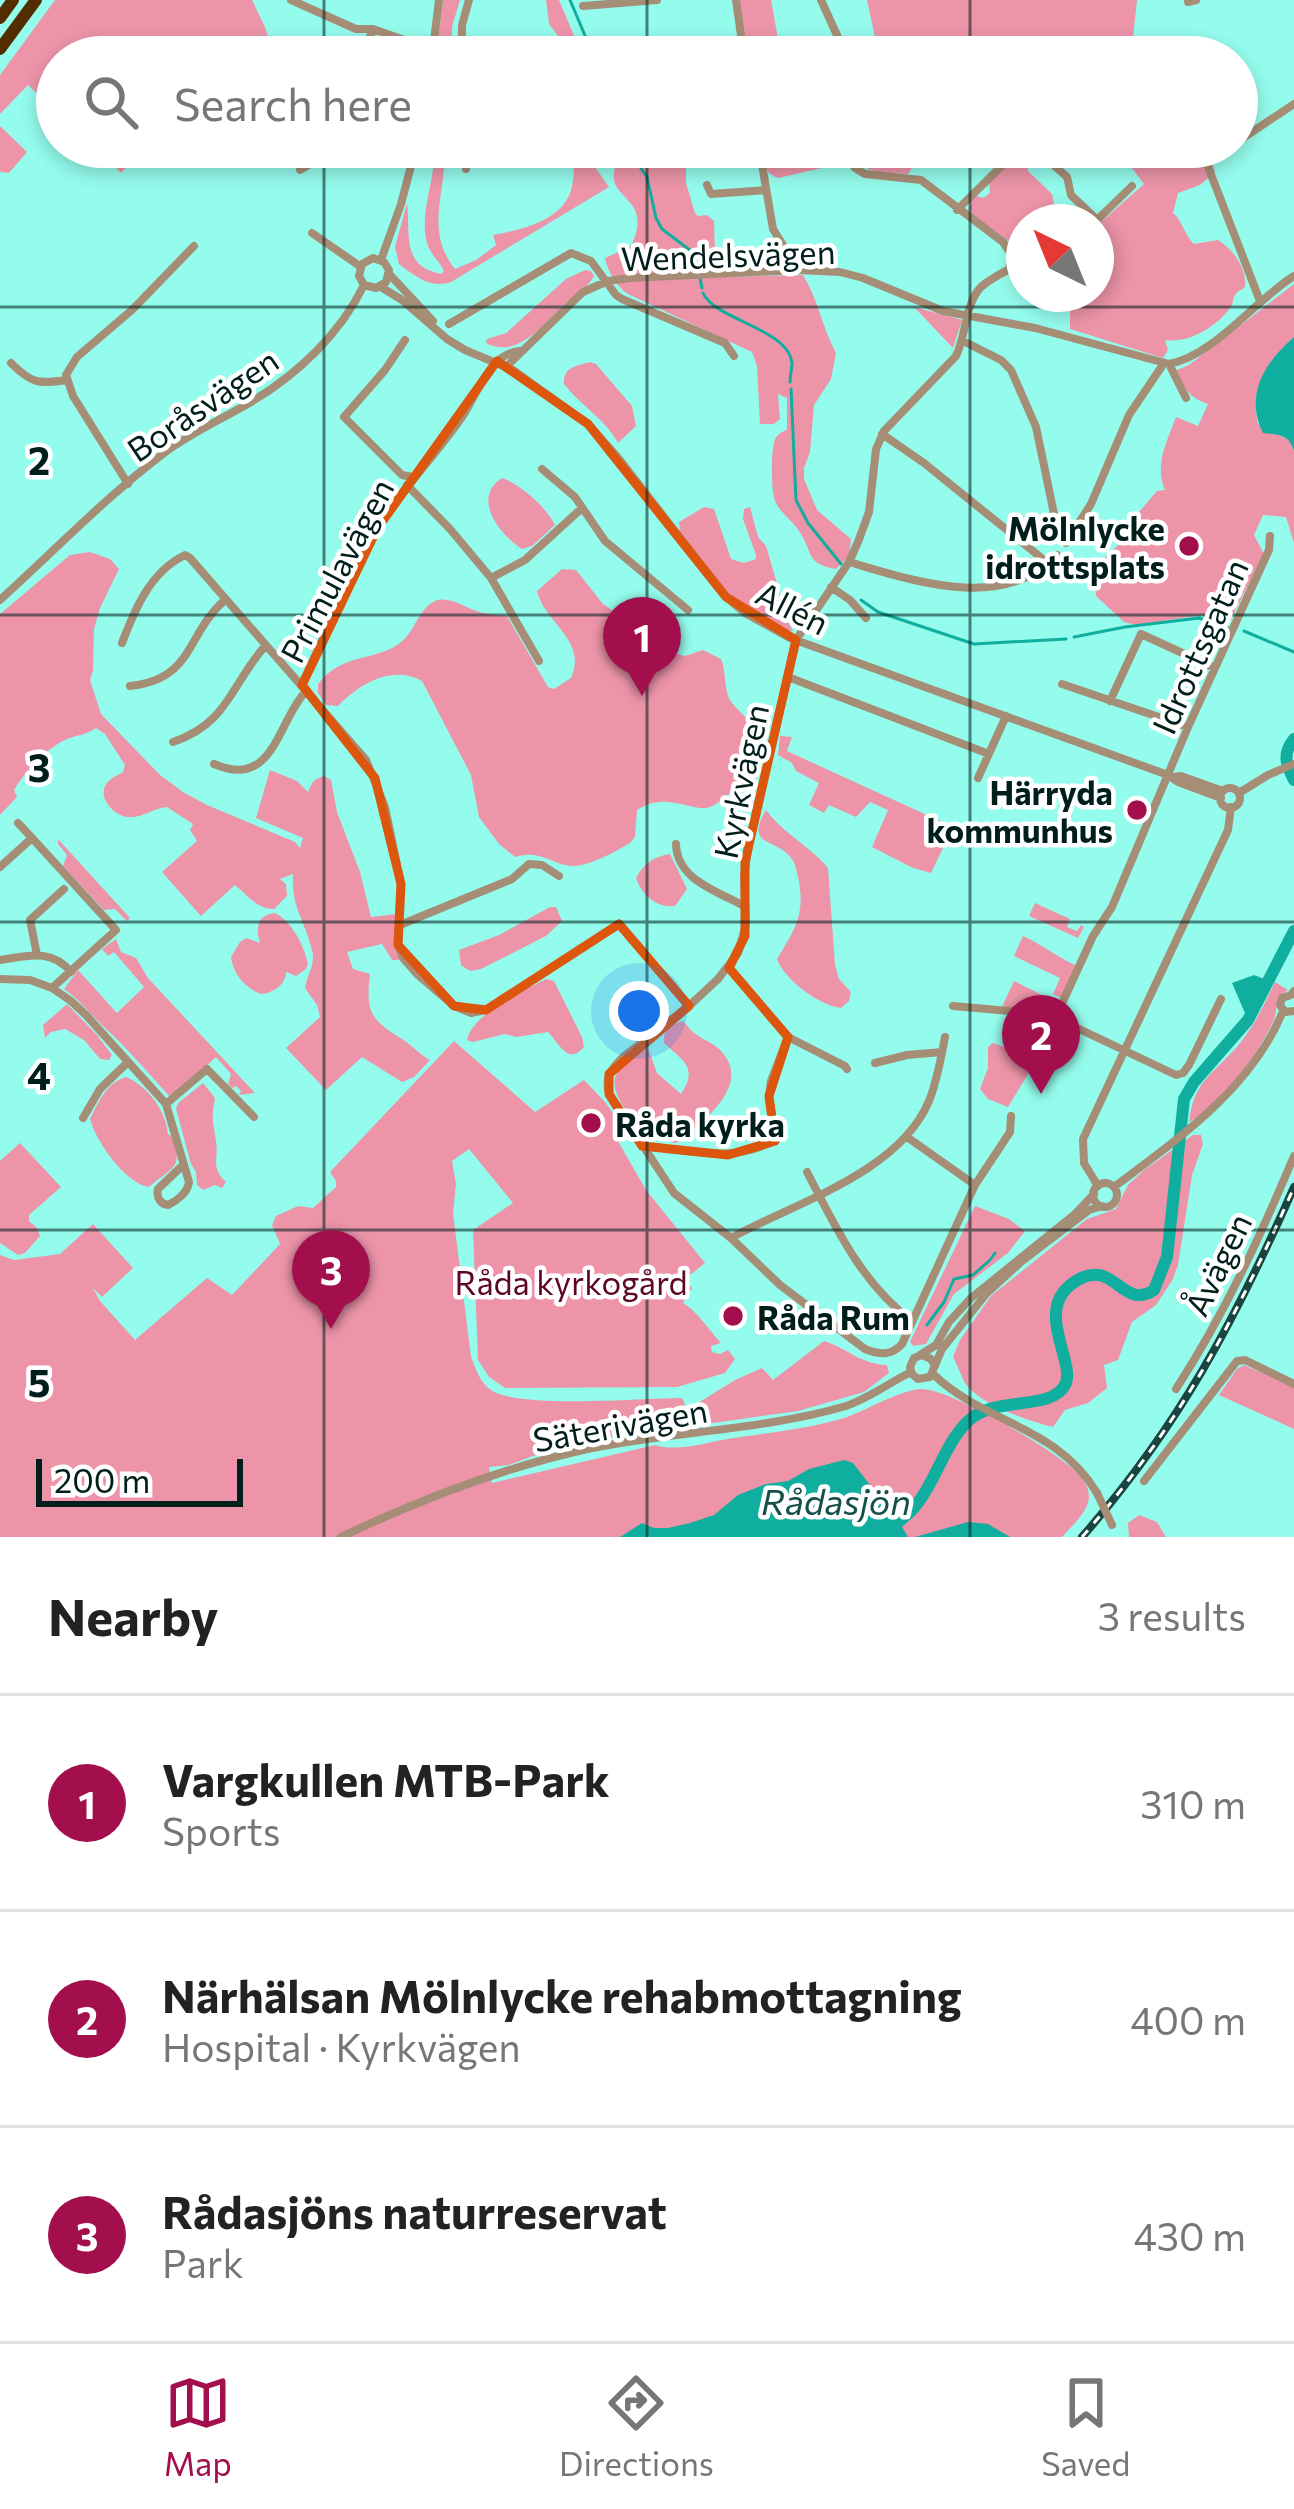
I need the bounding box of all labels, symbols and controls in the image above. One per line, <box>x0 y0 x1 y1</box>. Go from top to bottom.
search box <box>36 36 1258 168</box>
icon: search <box>78 69 144 135</box>
text: Search here <box>174 75 412 130</box>
north arrow <box>1006 204 1114 312</box>
street label: Wendelsvägen <box>620 230 836 278</box>
street label: Boråsvägen <box>119 339 285 469</box>
text: 2 <box>28 435 50 483</box>
street label: Primulavägen <box>270 471 402 669</box>
place label: Mölnlycke idrottsplats <box>985 507 1165 586</box>
marker: Mölnlycke idrottsplats <box>1176 533 1202 559</box>
street label: Idrottsgatan <box>1142 552 1256 740</box>
street label: Allén <box>750 572 836 642</box>
pin: 1 <box>603 597 681 696</box>
street label: Kyrkvägen <box>704 700 776 862</box>
text: 3 <box>28 742 50 790</box>
place label: Härryda kommunhus <box>926 771 1113 850</box>
marker: Härryda kommunhus <box>1124 797 1150 823</box>
your location <box>609 981 669 1041</box>
pin: 2 <box>1002 995 1080 1094</box>
text: 4 <box>27 1050 51 1098</box>
place label: Råda kyrka <box>615 1103 785 1144</box>
marker: Råda kyrka <box>578 1110 604 1136</box>
street label: Åvägen <box>1175 1206 1259 1322</box>
pin: 3 <box>292 1230 370 1329</box>
park label: Råda kyrkogård <box>454 1261 688 1302</box>
place label: Råda Rum <box>757 1296 910 1337</box>
marker: Råda Rum <box>720 1303 746 1329</box>
text: 5 <box>28 1357 50 1405</box>
street label: Säterivägen <box>530 1388 710 1460</box>
scale bar <box>36 1453 243 1506</box>
text: 200 m <box>54 1459 150 1500</box>
water label: Rådasjön <box>761 1478 911 1522</box>
text: Nearby <box>48 1584 218 1647</box>
text: 3 results <box>1098 1591 1246 1639</box>
text: Vargkullen MTB-Park <box>162 1751 610 1806</box>
text: 1 <box>78 1779 96 1827</box>
text: 310 m <box>1140 1779 1246 1827</box>
text: Sports <box>162 1806 281 1854</box>
text: Närhälsan Mölnlycke rehabmottagning <box>162 1967 962 2022</box>
text: 2 <box>76 1995 98 2043</box>
text: 400 m <box>1130 1995 1246 2043</box>
text: Hospital · Kyrkvägen <box>162 2022 521 2070</box>
text: Rådasjöns naturreservat <box>162 2183 667 2238</box>
text: 3 <box>76 2211 98 2259</box>
text: 430 m <box>1133 2211 1246 2259</box>
text: Park <box>162 2238 244 2286</box>
tab: Map <box>164 2370 232 2483</box>
tab: Directions <box>559 2370 714 2483</box>
tab: Saved <box>1041 2370 1130 2483</box>

